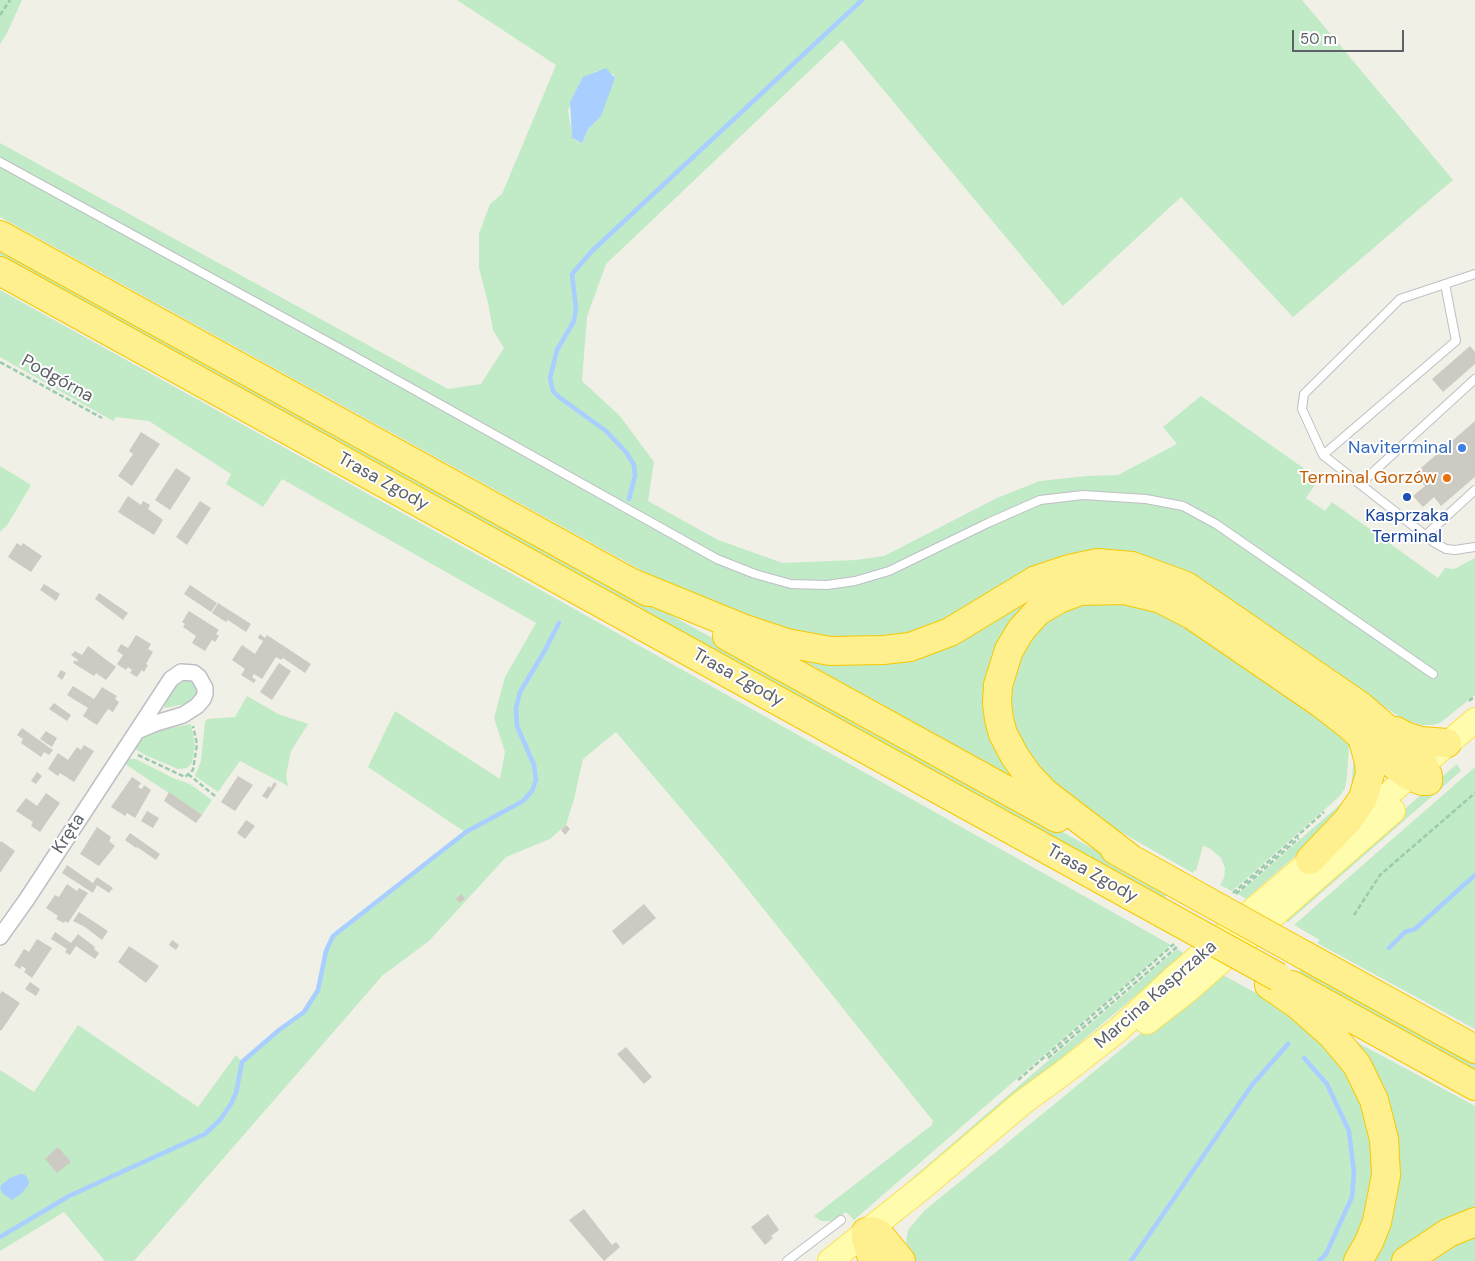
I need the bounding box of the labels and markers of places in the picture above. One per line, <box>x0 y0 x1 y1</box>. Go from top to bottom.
place label: Naviterminal <box>1348 437 1452 459</box>
marker: Naviterminal <box>1456 442 1468 454</box>
place label: Terminal Gorzów <box>1299 467 1437 489</box>
marker: Terminal Gorzów <box>1441 472 1453 484</box>
marker: Kasprzaka Terminal <box>1401 491 1413 503</box>
place label: Kasprzaka Terminal <box>1365 505 1449 548</box>

